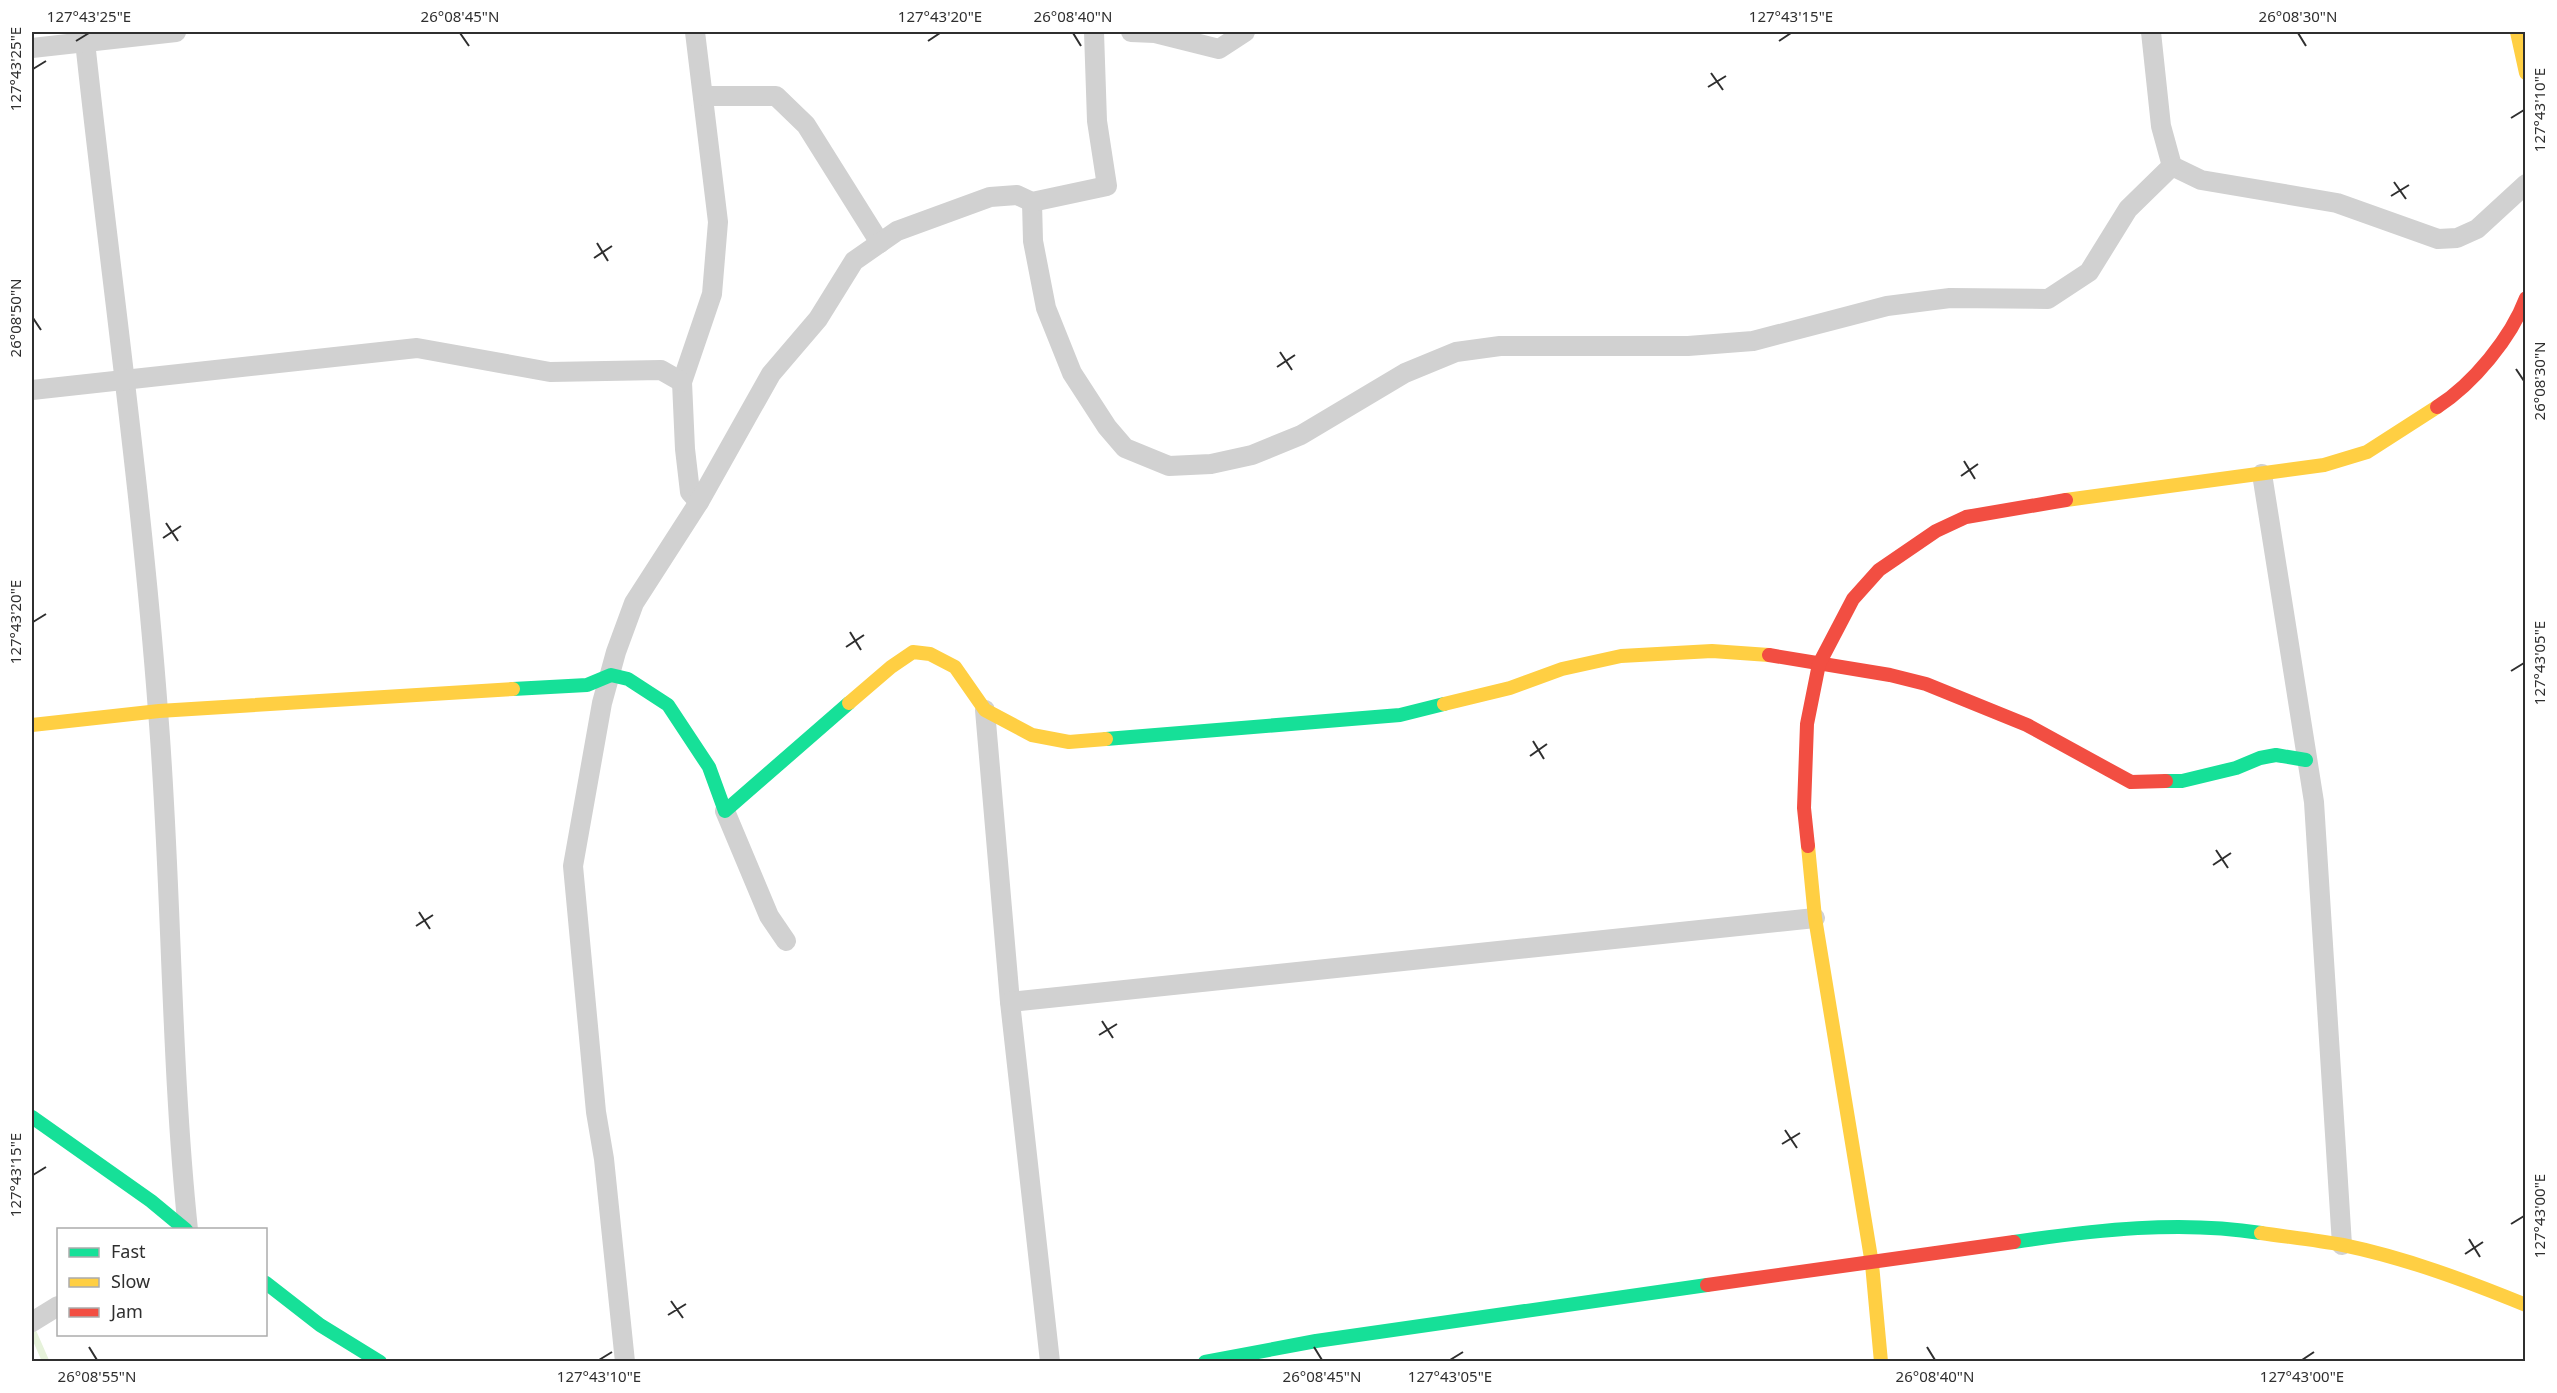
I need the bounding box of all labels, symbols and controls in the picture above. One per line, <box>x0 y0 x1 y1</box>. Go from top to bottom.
text: 127°43'25"E <box>47 6 131 26</box>
text: 26°08'45"N <box>421 6 499 26</box>
text: 127°43'20"E <box>898 6 982 26</box>
text: 26°08'40"N <box>1034 6 1112 26</box>
text: 127°43'15"E <box>1749 6 1833 26</box>
text: 26°08'30"N <box>2259 6 2337 26</box>
text: 127°43'25"E <box>5 27 25 111</box>
text: 127°43'10"E <box>2529 68 2549 152</box>
text: 26°08'50"N <box>5 279 25 357</box>
text: 26°08'30"N <box>2529 342 2549 420</box>
text: 127°43'20"E <box>5 580 25 664</box>
text: 127°43'05"E <box>2529 621 2549 705</box>
text: 127°43'15"E <box>5 1133 25 1217</box>
text: 127°43'00"E <box>2529 1174 2549 1258</box>
legend <box>57 1228 267 1336</box>
text: Fast <box>111 1239 146 1263</box>
text: Slow <box>111 1269 150 1293</box>
text: Jam <box>109 1299 143 1323</box>
text: 26°08'55"N <box>58 1366 136 1386</box>
text: 127°43'10"E <box>557 1366 641 1386</box>
text: 26°08'45"N <box>1283 1366 1361 1386</box>
text: 127°43'05"E <box>1408 1366 1492 1386</box>
text: 26°08'40"N <box>1896 1366 1974 1386</box>
text: 127°43'00"E <box>2260 1366 2344 1386</box>

